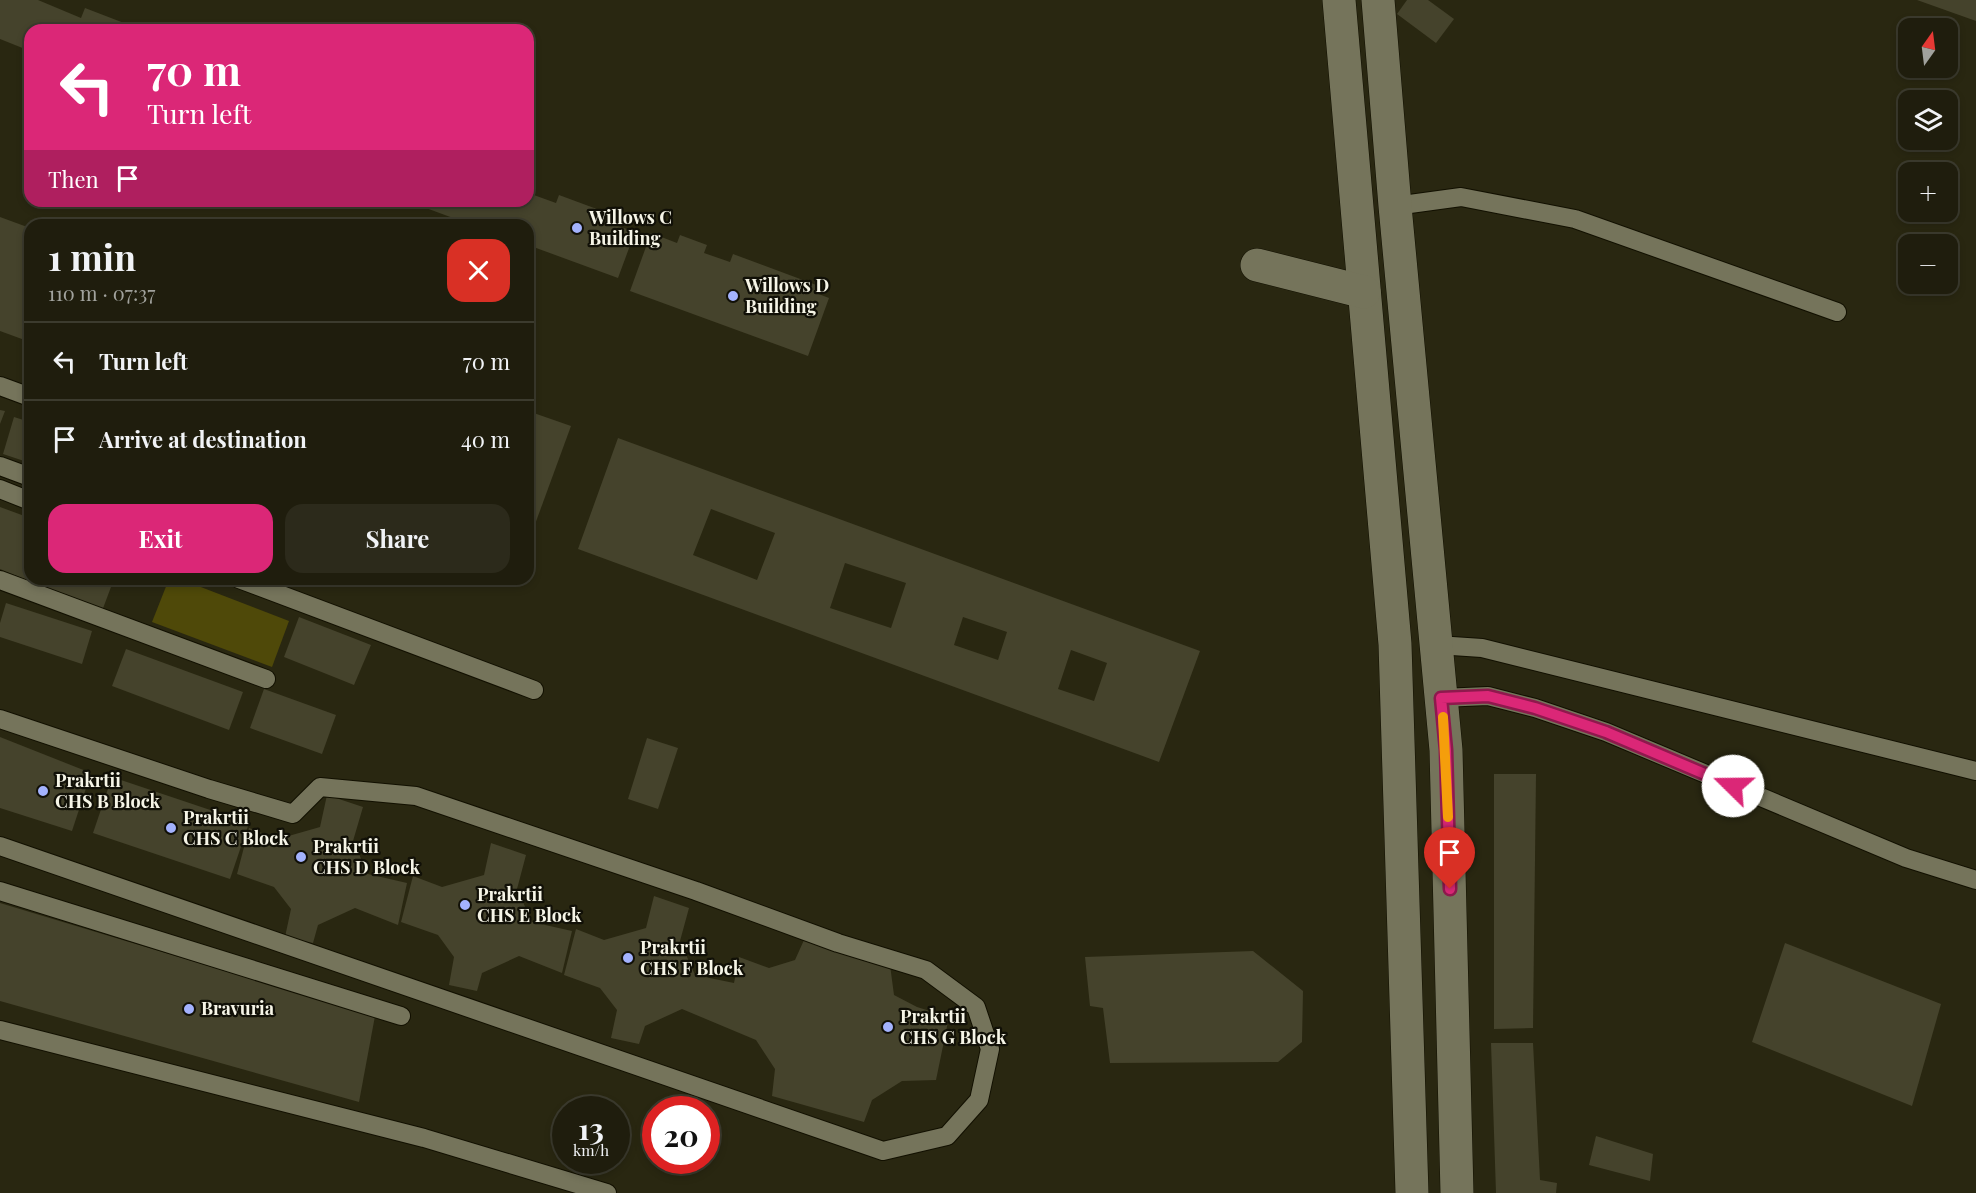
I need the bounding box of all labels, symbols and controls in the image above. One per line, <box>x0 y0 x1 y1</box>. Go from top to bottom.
north arrow <box>1898 18 1958 78</box>
map controls <box>1898 18 1958 294</box>
text: 70 m <box>147 41 241 97</box>
icon: left <box>48 48 126 126</box>
button: layers <box>1898 90 1958 150</box>
text: Turn left <box>147 95 251 131</box>
icon: arrive <box>111 162 144 195</box>
button: + <box>1898 162 1958 222</box>
text: Then <box>48 164 99 194</box>
place label: Willows C Building <box>588 205 672 250</box>
marker: Willows C Building <box>570 221 584 235</box>
text: 1 min <box>48 232 136 280</box>
button: − <box>1898 234 1958 294</box>
button: close <box>447 239 510 302</box>
place label: Willows D Building <box>744 273 829 318</box>
text: 110 m · 07:37 <box>48 279 155 306</box>
marker: Willows D Building <box>726 289 740 303</box>
icon: left <box>48 345 81 378</box>
text: Turn left <box>99 346 188 376</box>
text: 70 m <box>463 346 510 376</box>
icon: arrive <box>48 423 81 456</box>
text: Arrive at destination <box>99 424 307 454</box>
text: 40 m <box>461 424 510 454</box>
button: Exit <box>48 504 273 573</box>
button: Share <box>285 504 510 573</box>
position arrow <box>1701 754 1765 818</box>
place label: Prakrtii CHS B Block <box>55 768 161 813</box>
marker: Prakrtii CHS B Block <box>36 784 50 798</box>
place label: Prakrtii CHS C Block <box>183 805 289 850</box>
marker: Prakrtii CHS C Block <box>164 821 178 835</box>
pin <box>1424 827 1475 889</box>
place label: Prakrtii CHS D Block <box>313 834 420 879</box>
icon: arrive <box>1433 836 1466 869</box>
marker: Prakrtii CHS D Block <box>294 850 308 864</box>
place label: Prakrtii CHS E Block <box>477 882 582 927</box>
marker: Prakrtii CHS E Block <box>458 898 472 912</box>
place label: Prakrtii CHS F Block <box>640 935 744 980</box>
marker: Prakrtii CHS F Block <box>621 951 635 965</box>
place label: Bravuria <box>201 996 275 1020</box>
marker: Bravuria <box>182 1002 196 1016</box>
place label: Prakrtii CHS G Block <box>900 1004 1007 1049</box>
marker: Prakrtii CHS G Block <box>881 1020 895 1034</box>
speed limit sign: 20 <box>642 1096 720 1174</box>
text: 13 <box>578 1108 604 1148</box>
text: km/h <box>573 1140 609 1160</box>

